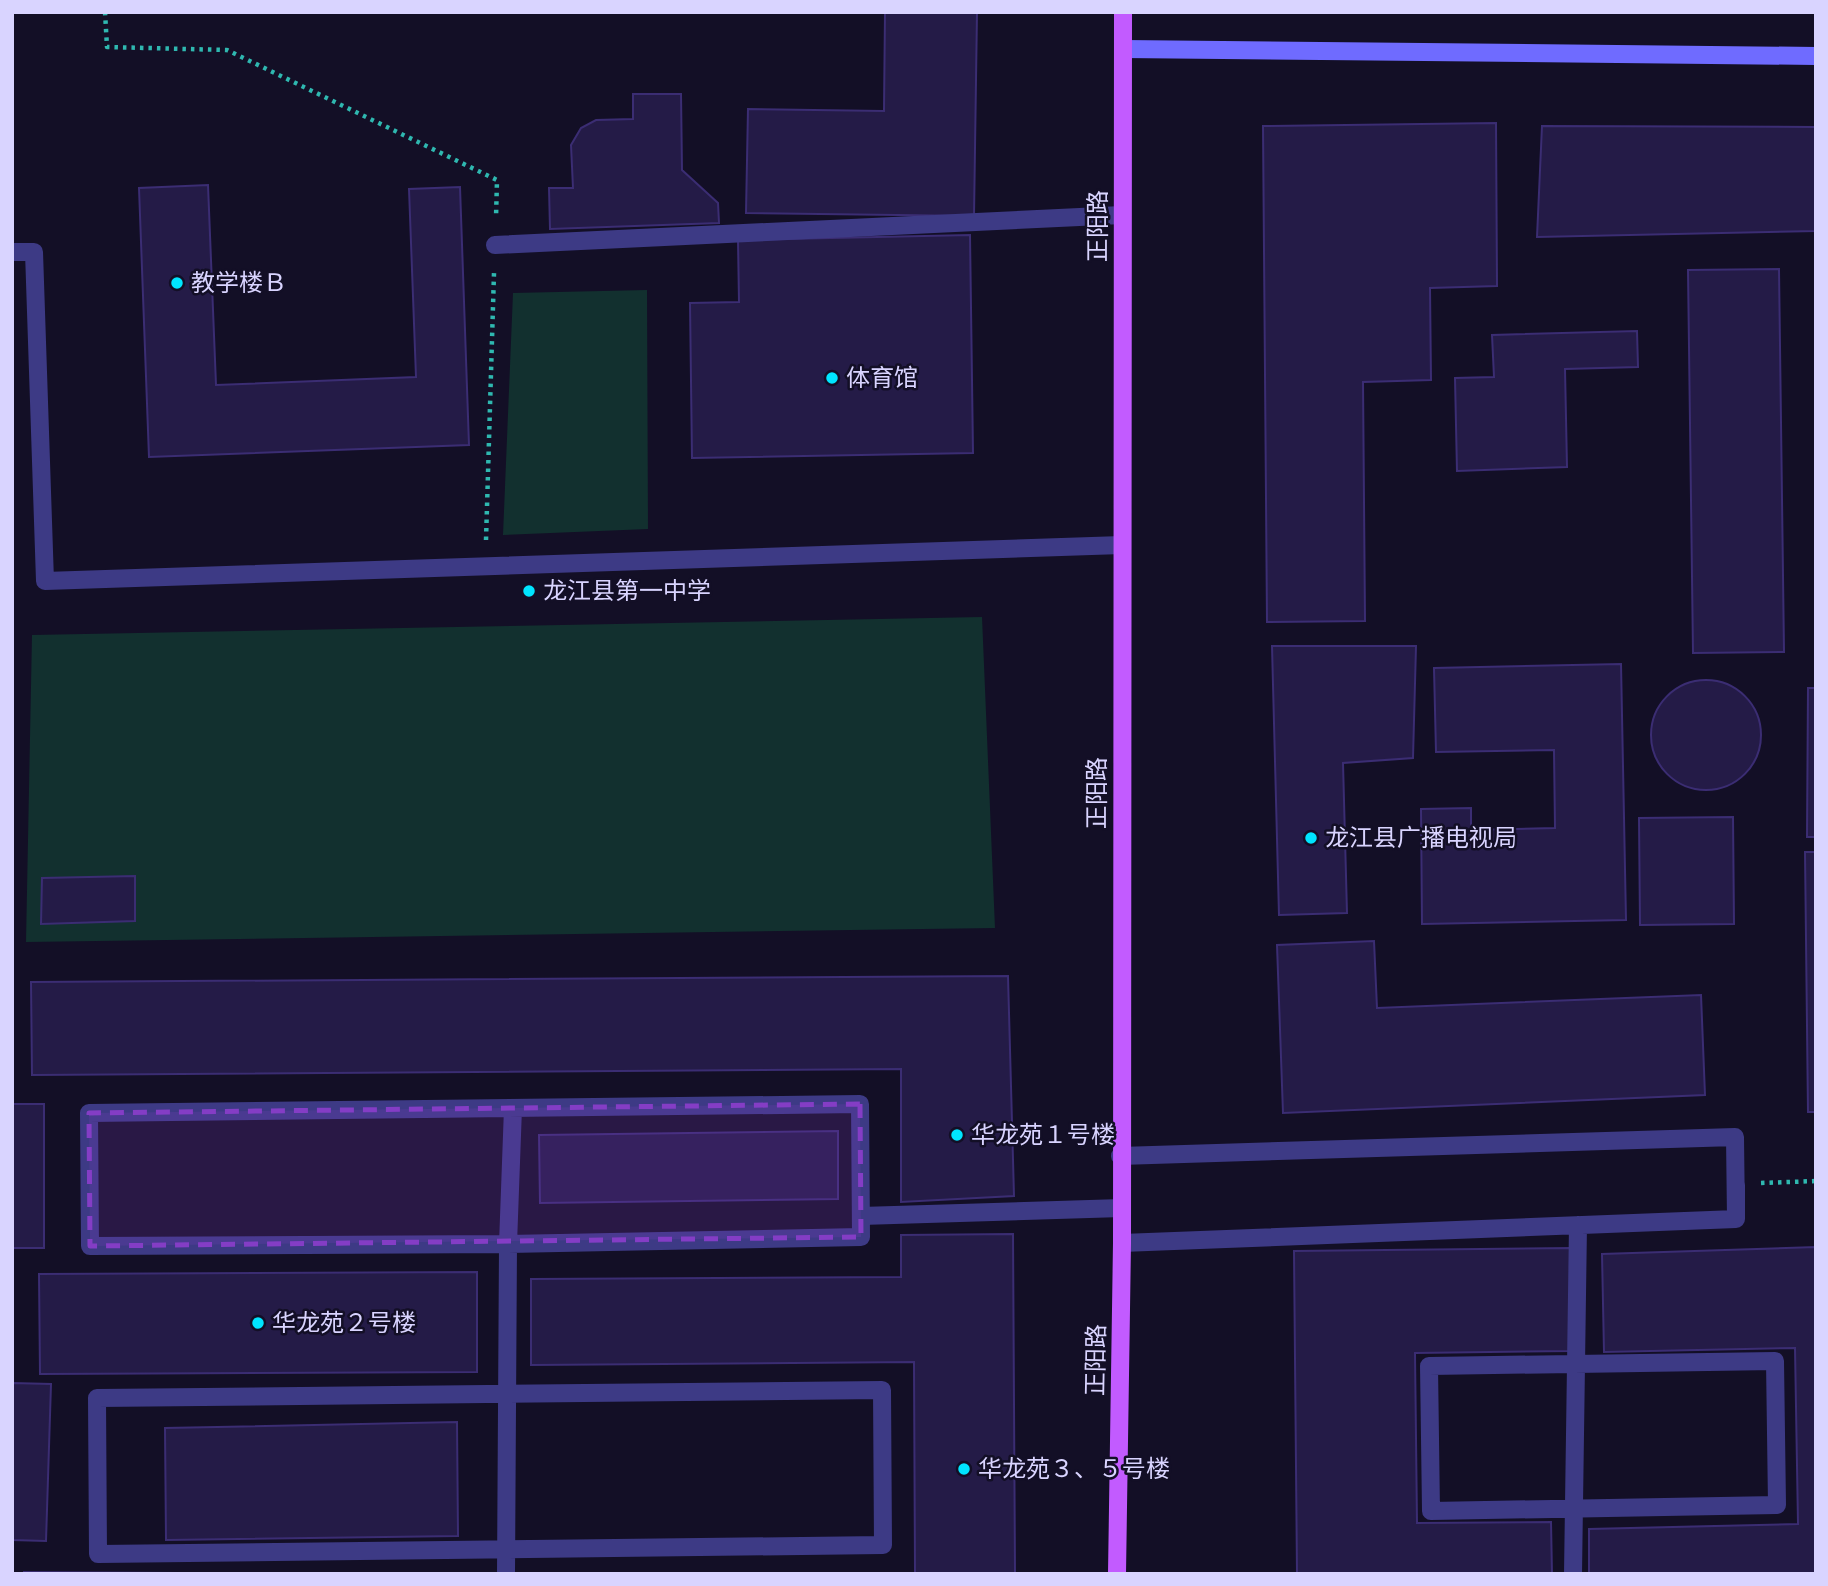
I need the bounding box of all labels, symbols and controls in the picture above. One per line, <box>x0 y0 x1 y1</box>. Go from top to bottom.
street label: 正阳路 <box>1082 190 1113 262</box>
place label: 教学楼Ｂ <box>191 267 287 298</box>
marker: 教学楼Ｂ <box>169 275 185 291</box>
place label: 体育馆 <box>846 362 918 393</box>
marker: 体育馆 <box>824 370 840 386</box>
place label: 龙江县第一中学 <box>543 575 711 606</box>
marker: 龙江县第一中学 <box>521 583 537 599</box>
street label: 正阳路 <box>1081 757 1112 829</box>
place label: 龙江县广播电视局 <box>1325 822 1517 853</box>
marker: 龙江县广播电视局 <box>1303 830 1319 846</box>
place label: 华龙苑１号楼 <box>971 1119 1115 1150</box>
marker: 华龙苑１号楼 <box>949 1127 965 1143</box>
place label: 华龙苑２号楼 <box>272 1307 416 1338</box>
marker: 华龙苑２号楼 <box>250 1315 266 1331</box>
street label: 正阳路 <box>1079 1324 1112 1396</box>
place label: 华龙苑３、５号楼 <box>978 1453 1170 1484</box>
marker: 华龙苑３、５号楼 <box>956 1461 972 1477</box>

